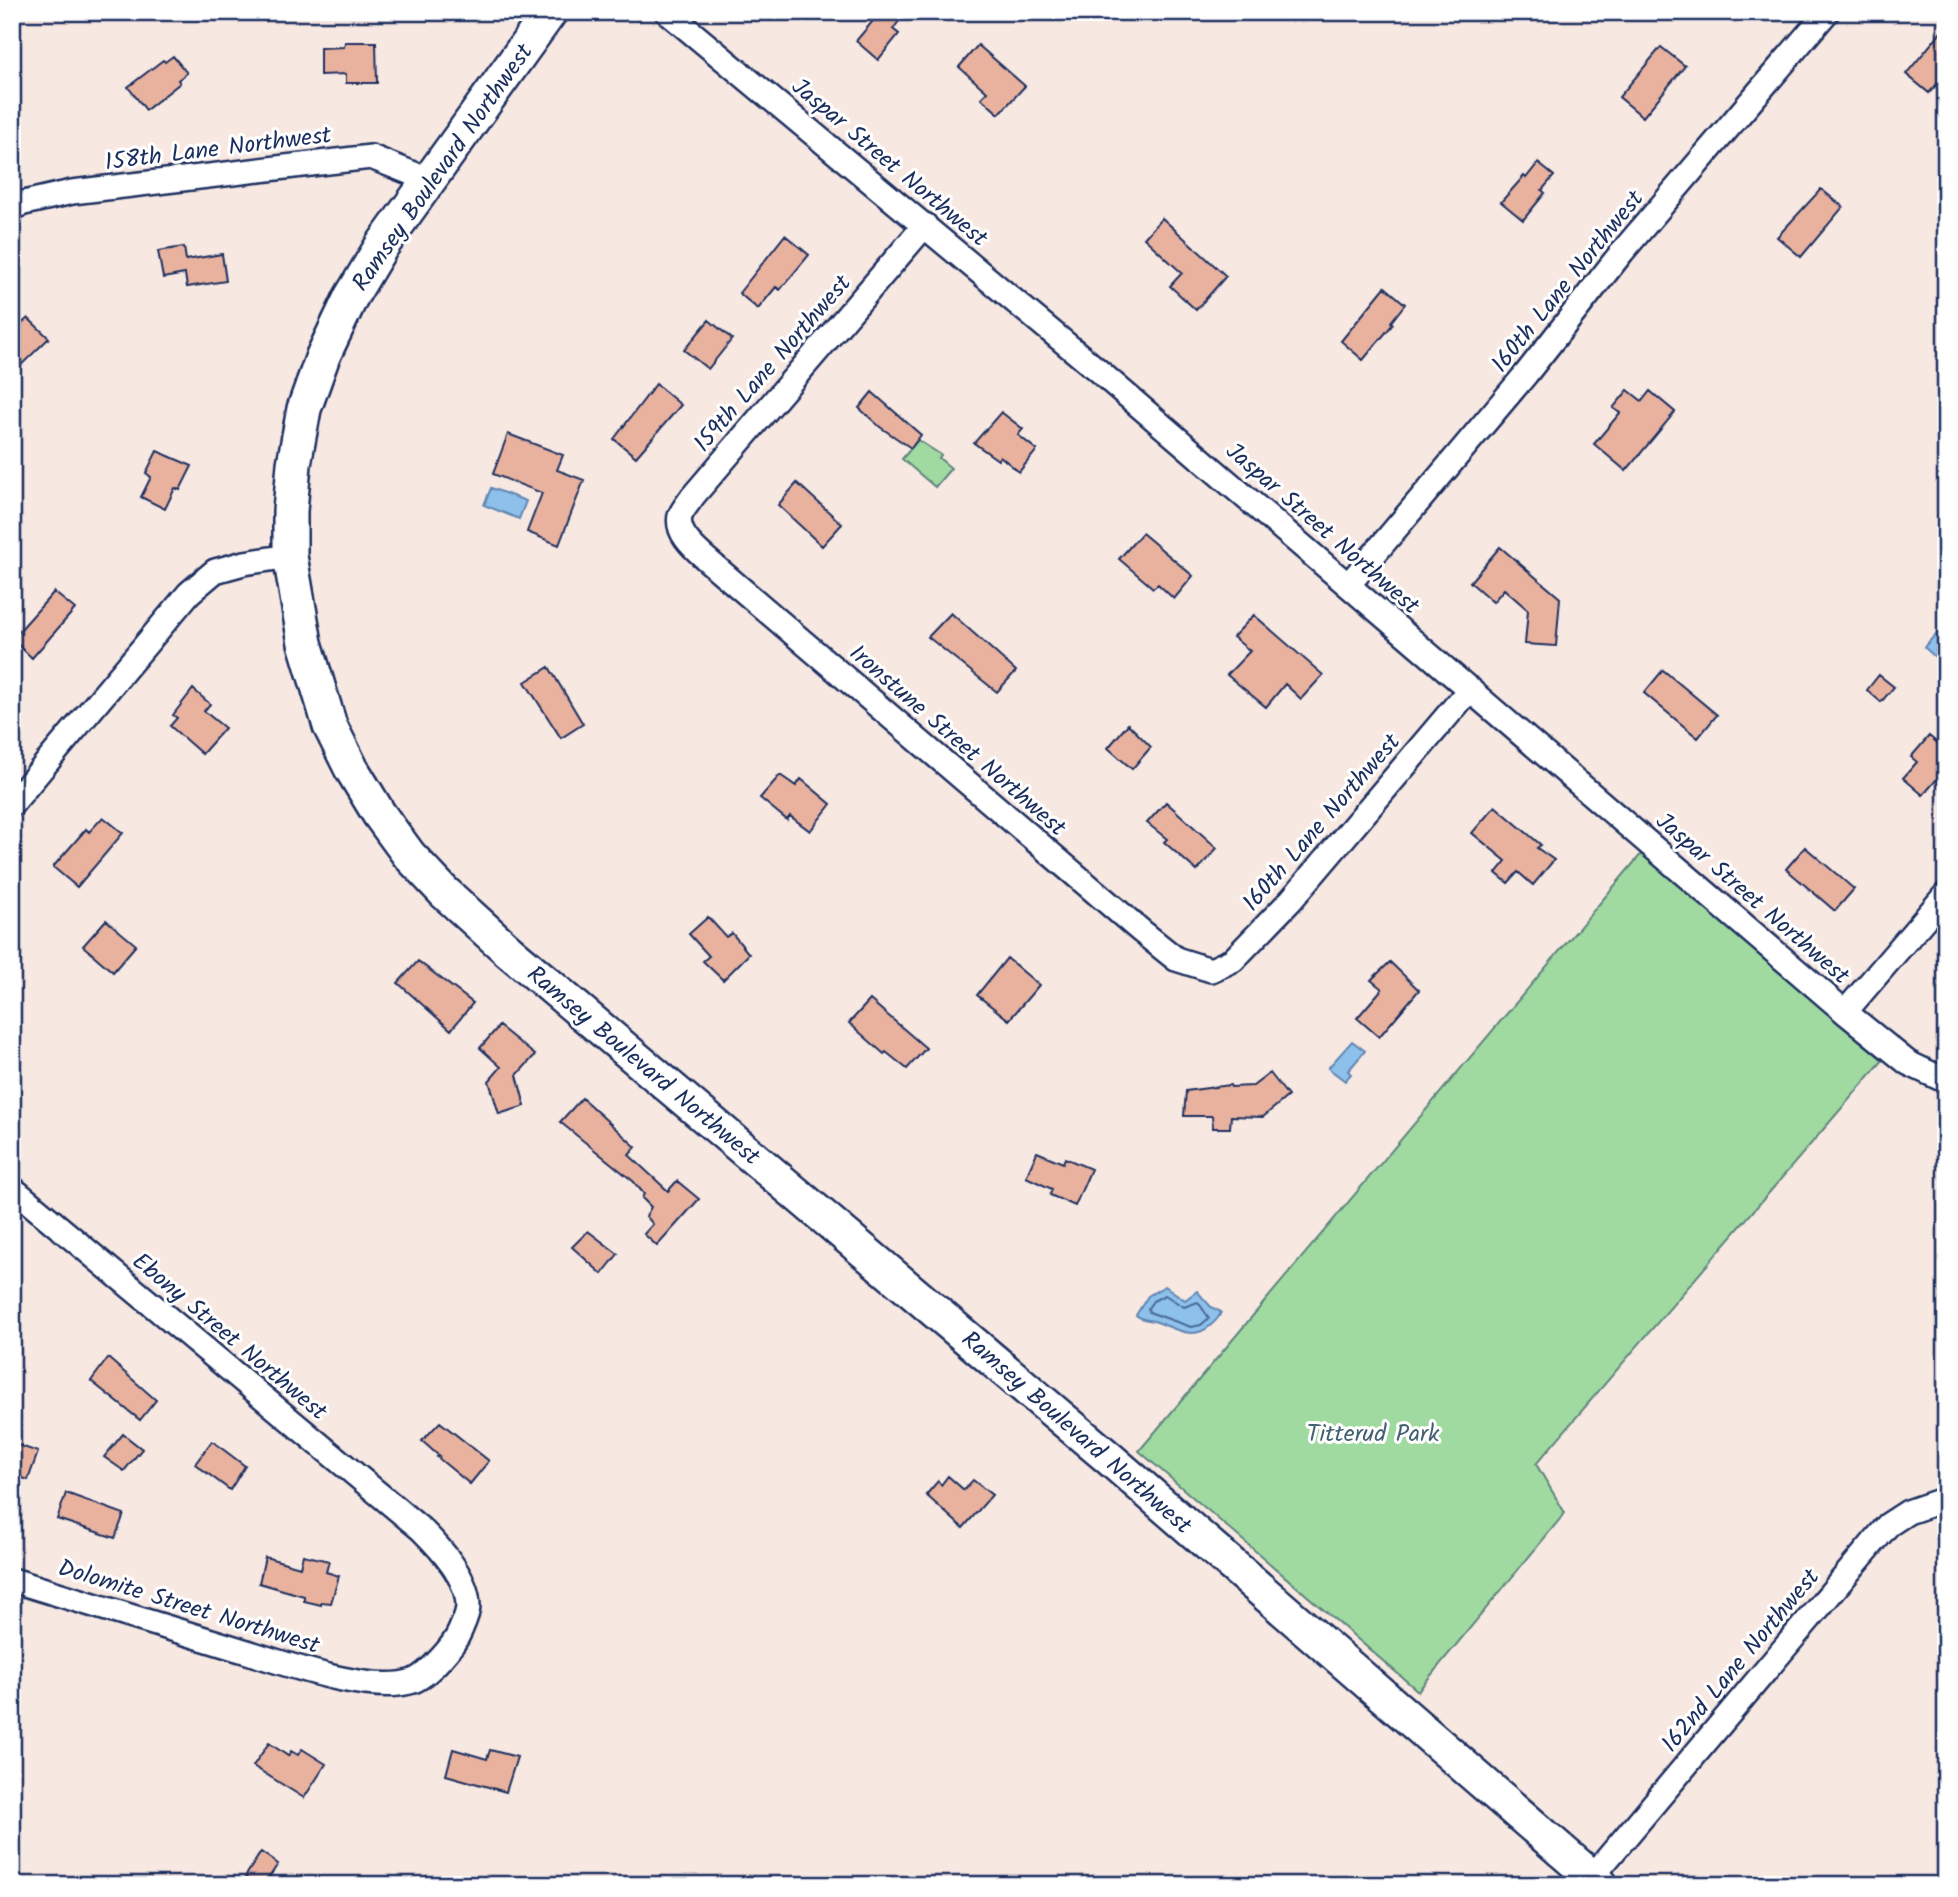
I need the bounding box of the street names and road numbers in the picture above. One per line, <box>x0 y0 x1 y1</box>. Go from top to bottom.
street label: Ramsey Boulevard Northwest <box>343 35 544 300</box>
street label: Jaspar Street Northwest <box>782 69 997 258</box>
street label: 158th Lane Northwest <box>103 116 334 183</box>
street label: 160th Lane Northwest <box>1482 181 1655 382</box>
street label: 159th Lane Northwest <box>685 266 862 462</box>
street label: Jaspar Street Northwest <box>1216 433 1429 625</box>
street label: Ironstune Street Northwest <box>840 635 1075 847</box>
street label: 160th Lane Northwest <box>1233 724 1411 921</box>
street label: Jaspar Street Northwest <box>1646 803 1859 995</box>
street label: Ramsey Boulevard Northwest <box>517 956 769 1176</box>
street label: Ebony Street Northwest <box>123 1243 336 1431</box>
street label: Ramsey Boulevard Northwest <box>952 1322 1201 1545</box>
street label: Dolomite Street Northwest <box>53 1549 325 1666</box>
street label: 162nd Lane Northwest <box>1652 1560 1831 1762</box>

